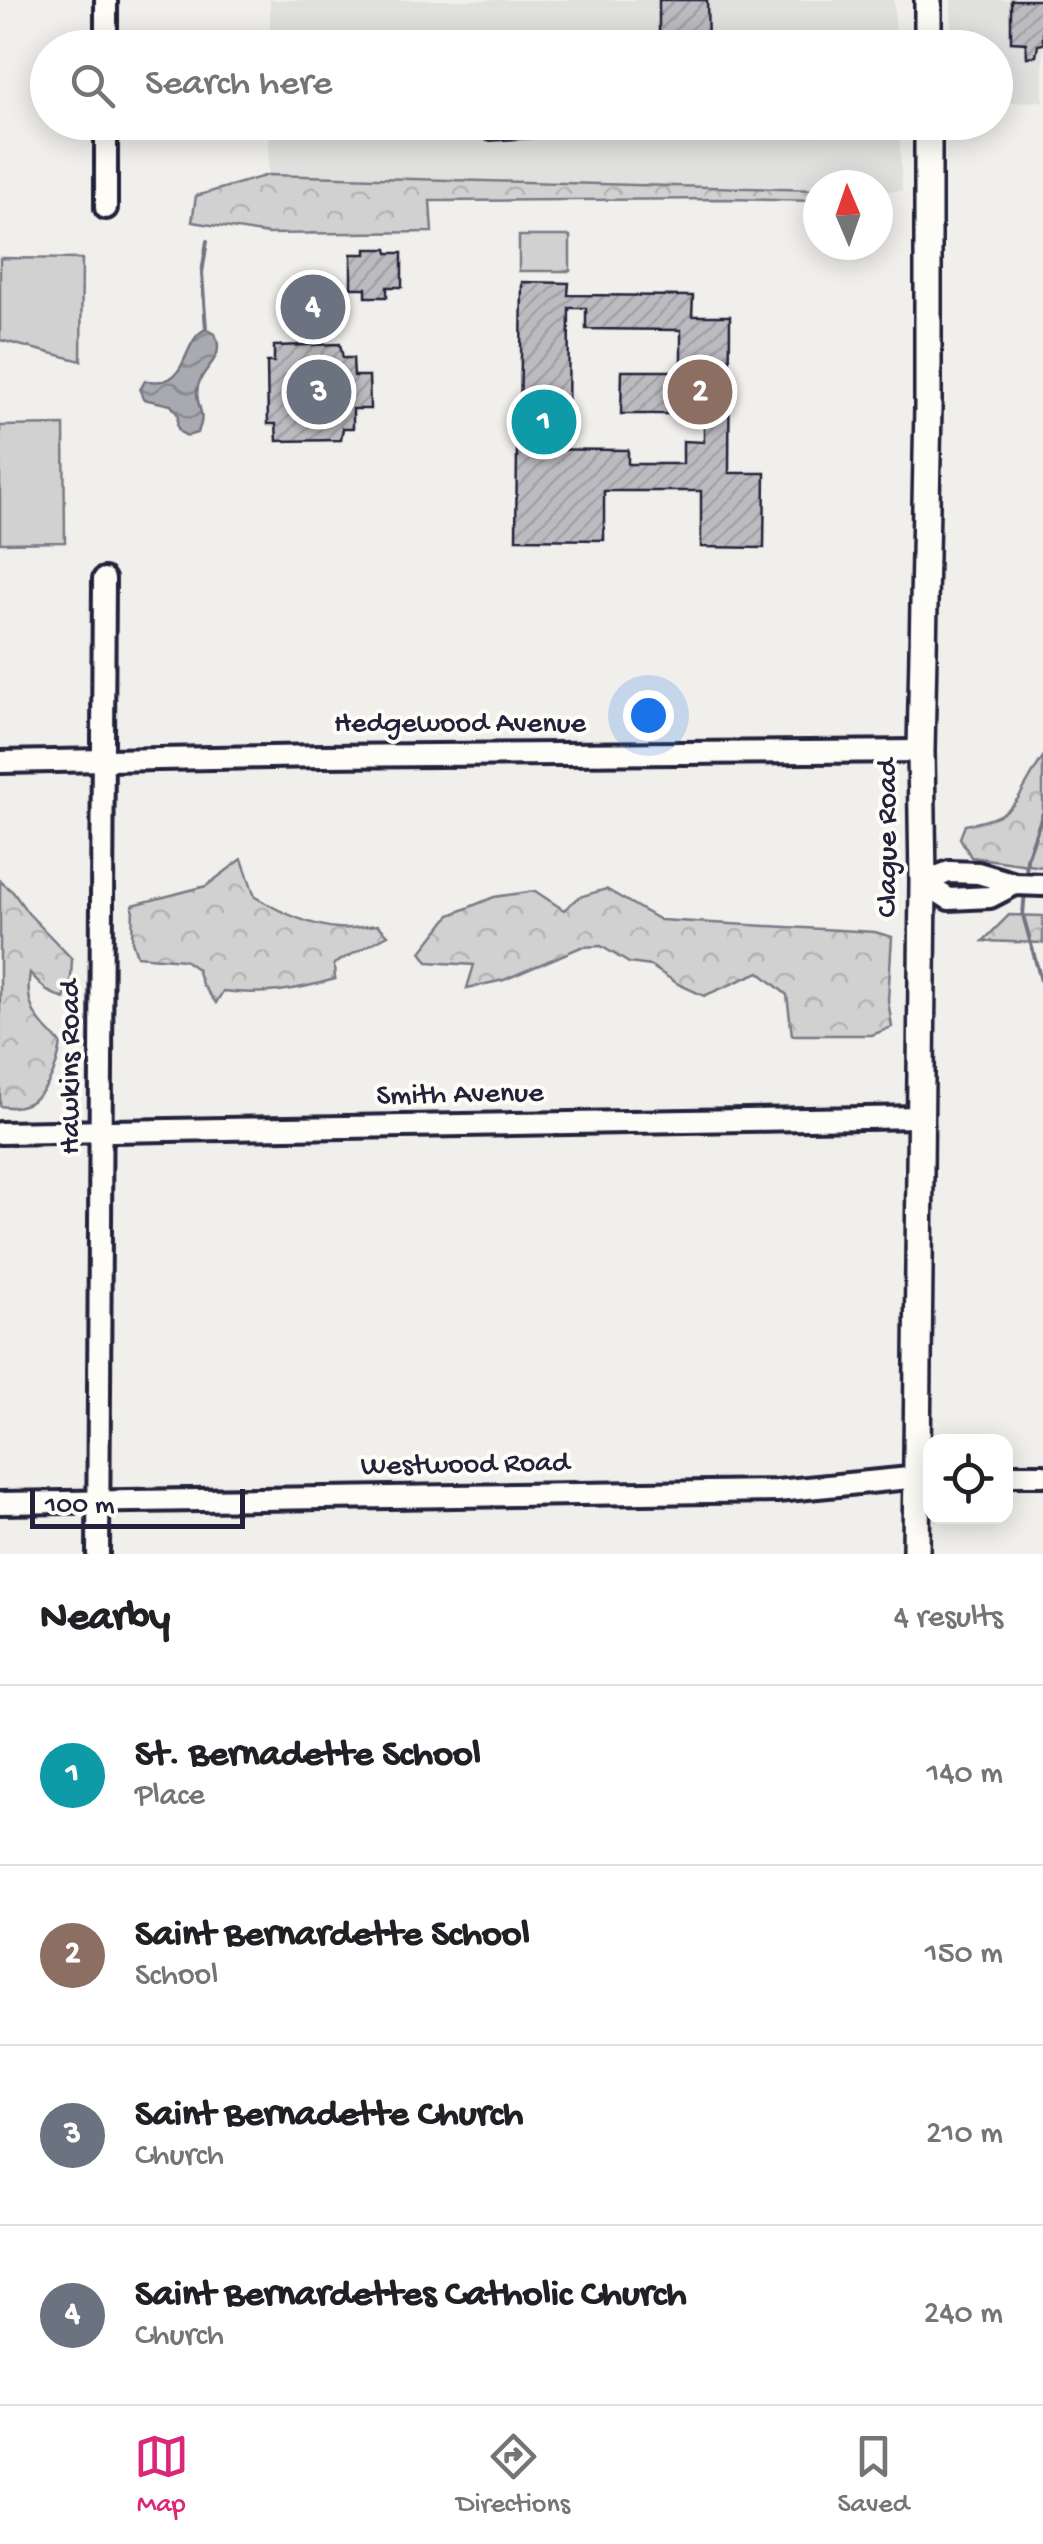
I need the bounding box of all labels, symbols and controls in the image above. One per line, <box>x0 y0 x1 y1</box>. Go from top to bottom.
search box <box>30 30 1013 140</box>
icon: search <box>65 58 120 113</box>
text: Search here <box>145 63 332 107</box>
north arrow <box>803 170 893 260</box>
pin: 4 <box>280 270 346 344</box>
pin: 3 <box>286 354 352 430</box>
pin: 2 <box>668 354 732 430</box>
pin: 1 <box>512 384 576 460</box>
your location <box>623 690 674 741</box>
street label: Hedgewood Avenue <box>334 708 587 743</box>
street label: Clague Road <box>872 756 907 917</box>
street label: Hawkins Road <box>55 977 90 1154</box>
street label: Smith Avenue <box>376 1077 545 1115</box>
map controls <box>923 1434 1013 1524</box>
button: locate <box>923 1434 1013 1524</box>
street label: Westwood Road <box>360 1447 572 1485</box>
scale bar <box>30 1484 245 1528</box>
text: 100 m <box>45 1490 115 1523</box>
text: Nearby <box>40 1595 170 1644</box>
text: 4 results <box>894 1600 1003 1638</box>
text: St. Bernadette School <box>135 1734 481 1778</box>
text: 1 <box>66 1756 79 1794</box>
text: 140 m <box>926 1756 1003 1794</box>
text: Place <box>135 1778 205 1816</box>
text: Saint Bernardette School <box>135 1914 530 1958</box>
text: 2 <box>65 1936 80 1974</box>
text: 150 m <box>925 1936 1003 1974</box>
text: School <box>135 1958 218 1996</box>
text: Saint Bernadette Church <box>135 2094 523 2138</box>
text: 3 <box>64 2116 81 2154</box>
text: 210 m <box>926 2116 1003 2154</box>
text: Church <box>135 2138 224 2176</box>
text: Saint Bernardettes Catholic Church <box>135 2274 687 2318</box>
text: 4 <box>65 2296 80 2334</box>
text: 240 m <box>924 2296 1003 2334</box>
text: Church <box>135 2318 224 2356</box>
tab: Map <box>134 2429 189 2522</box>
tab: Directions <box>456 2429 570 2522</box>
tab: Saved <box>837 2429 909 2522</box>

